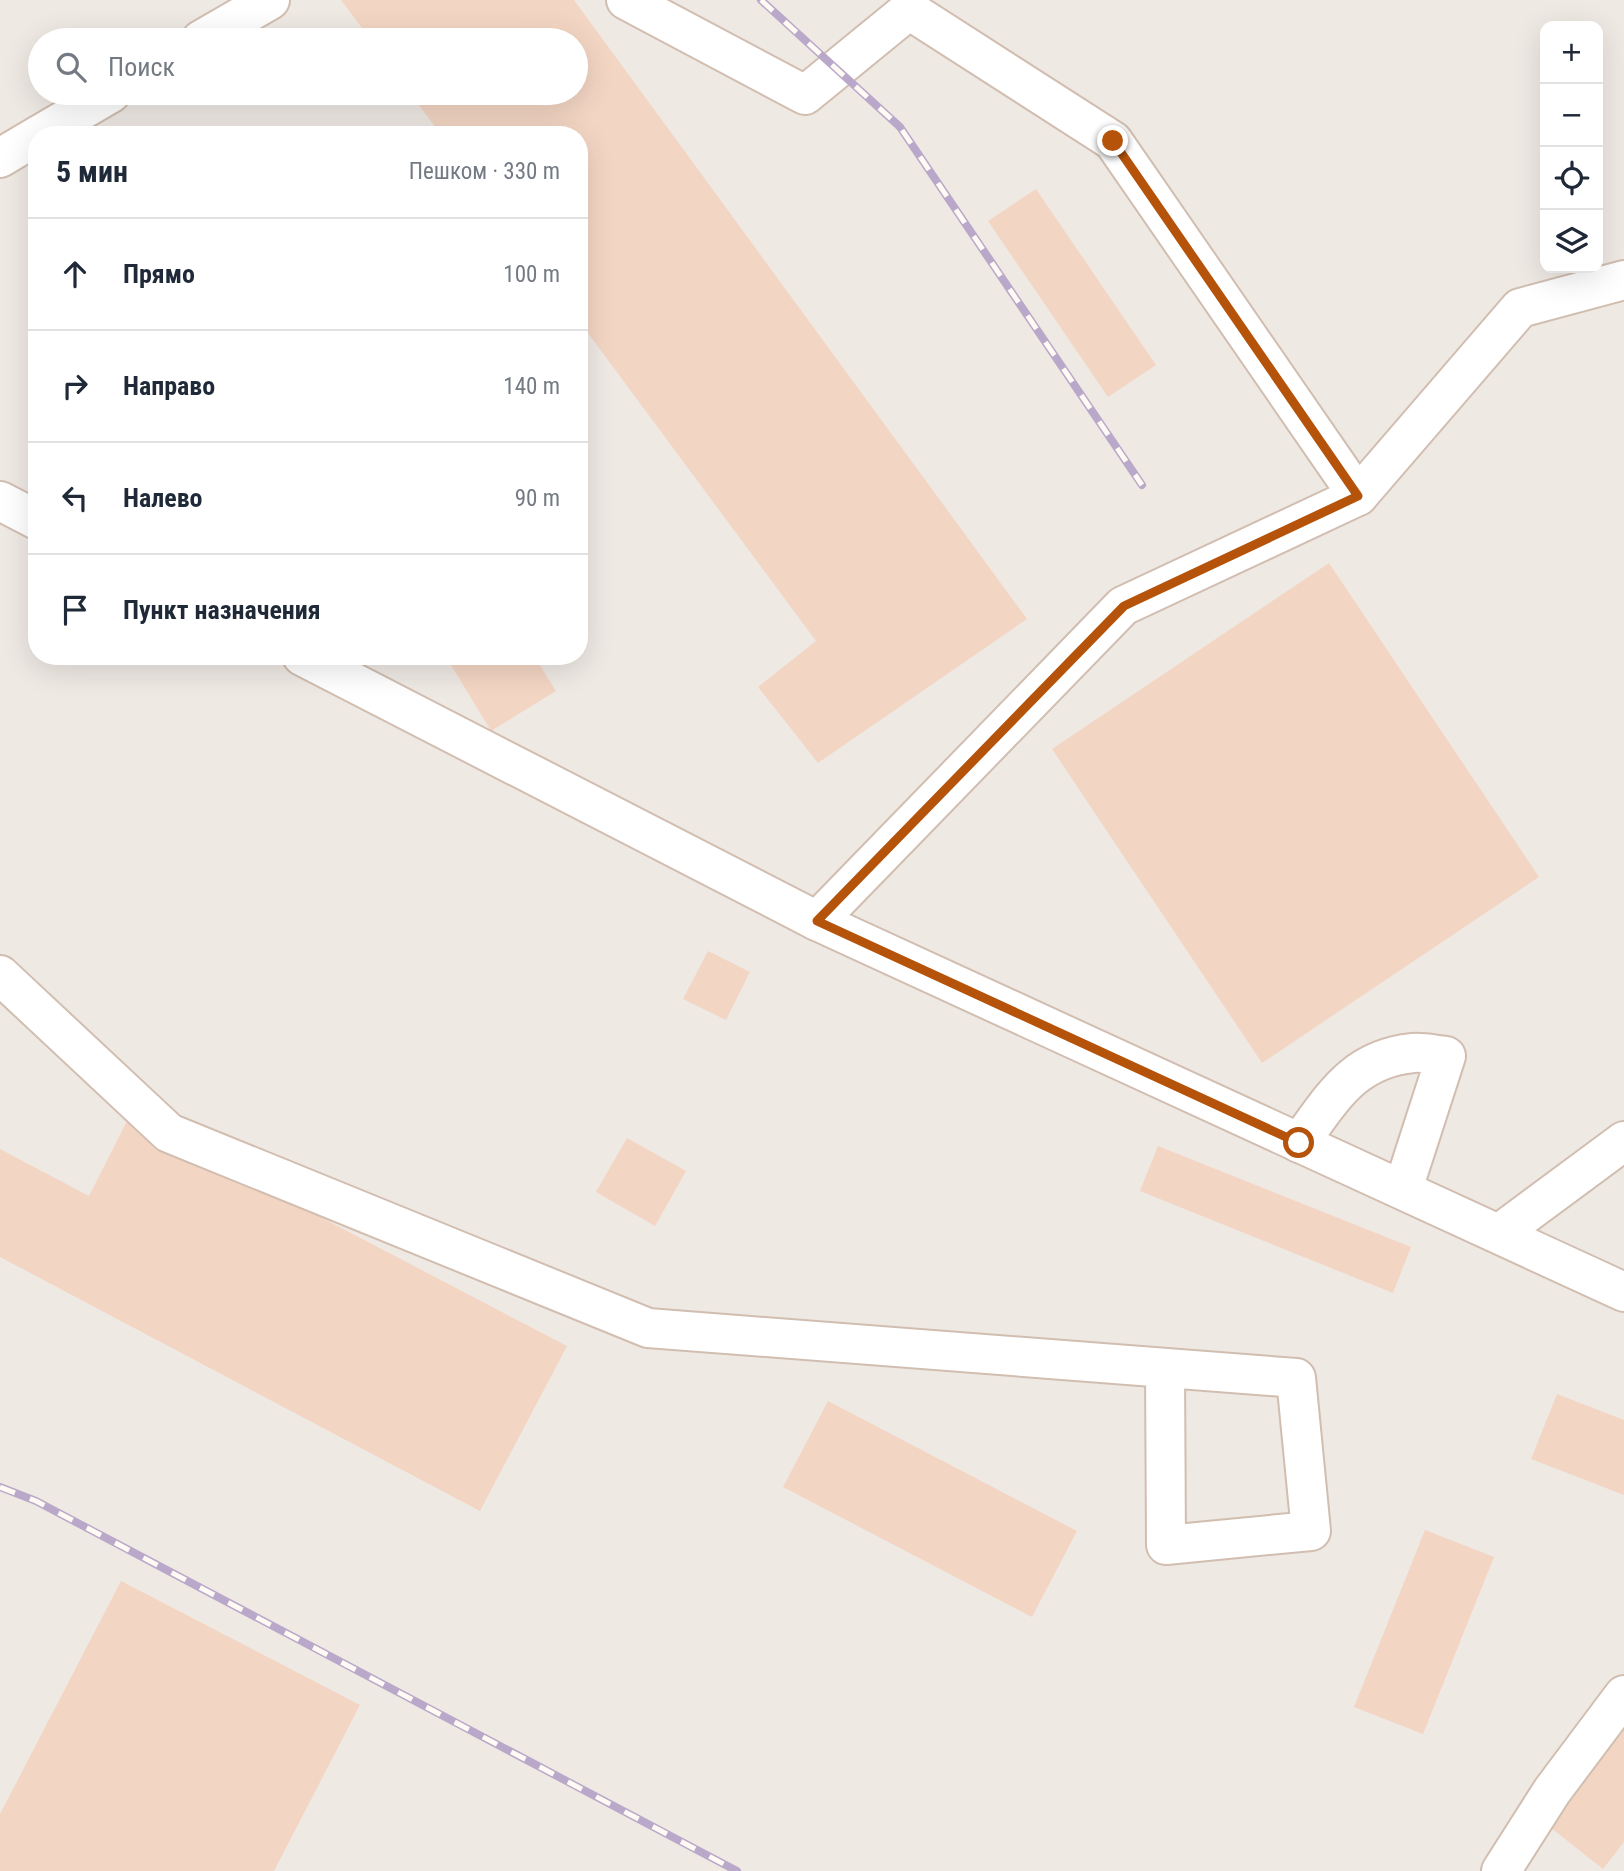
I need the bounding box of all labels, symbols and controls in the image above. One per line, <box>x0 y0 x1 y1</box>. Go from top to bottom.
map controls <box>1540 21 1603 273</box>
button: + <box>1540 21 1603 84</box>
search box <box>28 28 588 105</box>
icon: search <box>52 48 90 86</box>
text: Поиск <box>108 52 175 82</box>
button: − <box>1540 84 1603 147</box>
route end <box>1097 125 1128 156</box>
button: locate <box>1540 147 1603 210</box>
text: 5 мин <box>56 154 128 189</box>
text: Пешком · 330 m <box>409 158 560 185</box>
button: layers <box>1540 210 1603 273</box>
icon: ahead <box>56 255 94 293</box>
text: Прямо <box>123 259 195 289</box>
text: 100 m <box>503 261 560 288</box>
icon: right <box>56 367 94 405</box>
text: Направо <box>123 371 215 401</box>
text: 140 m <box>503 373 560 400</box>
icon: left <box>56 479 94 517</box>
text: Налево <box>123 483 203 513</box>
text: 90 m <box>515 485 560 512</box>
icon: arrive <box>56 591 94 629</box>
text: Пункт назначения <box>123 595 321 625</box>
route start <box>1283 1127 1314 1158</box>

